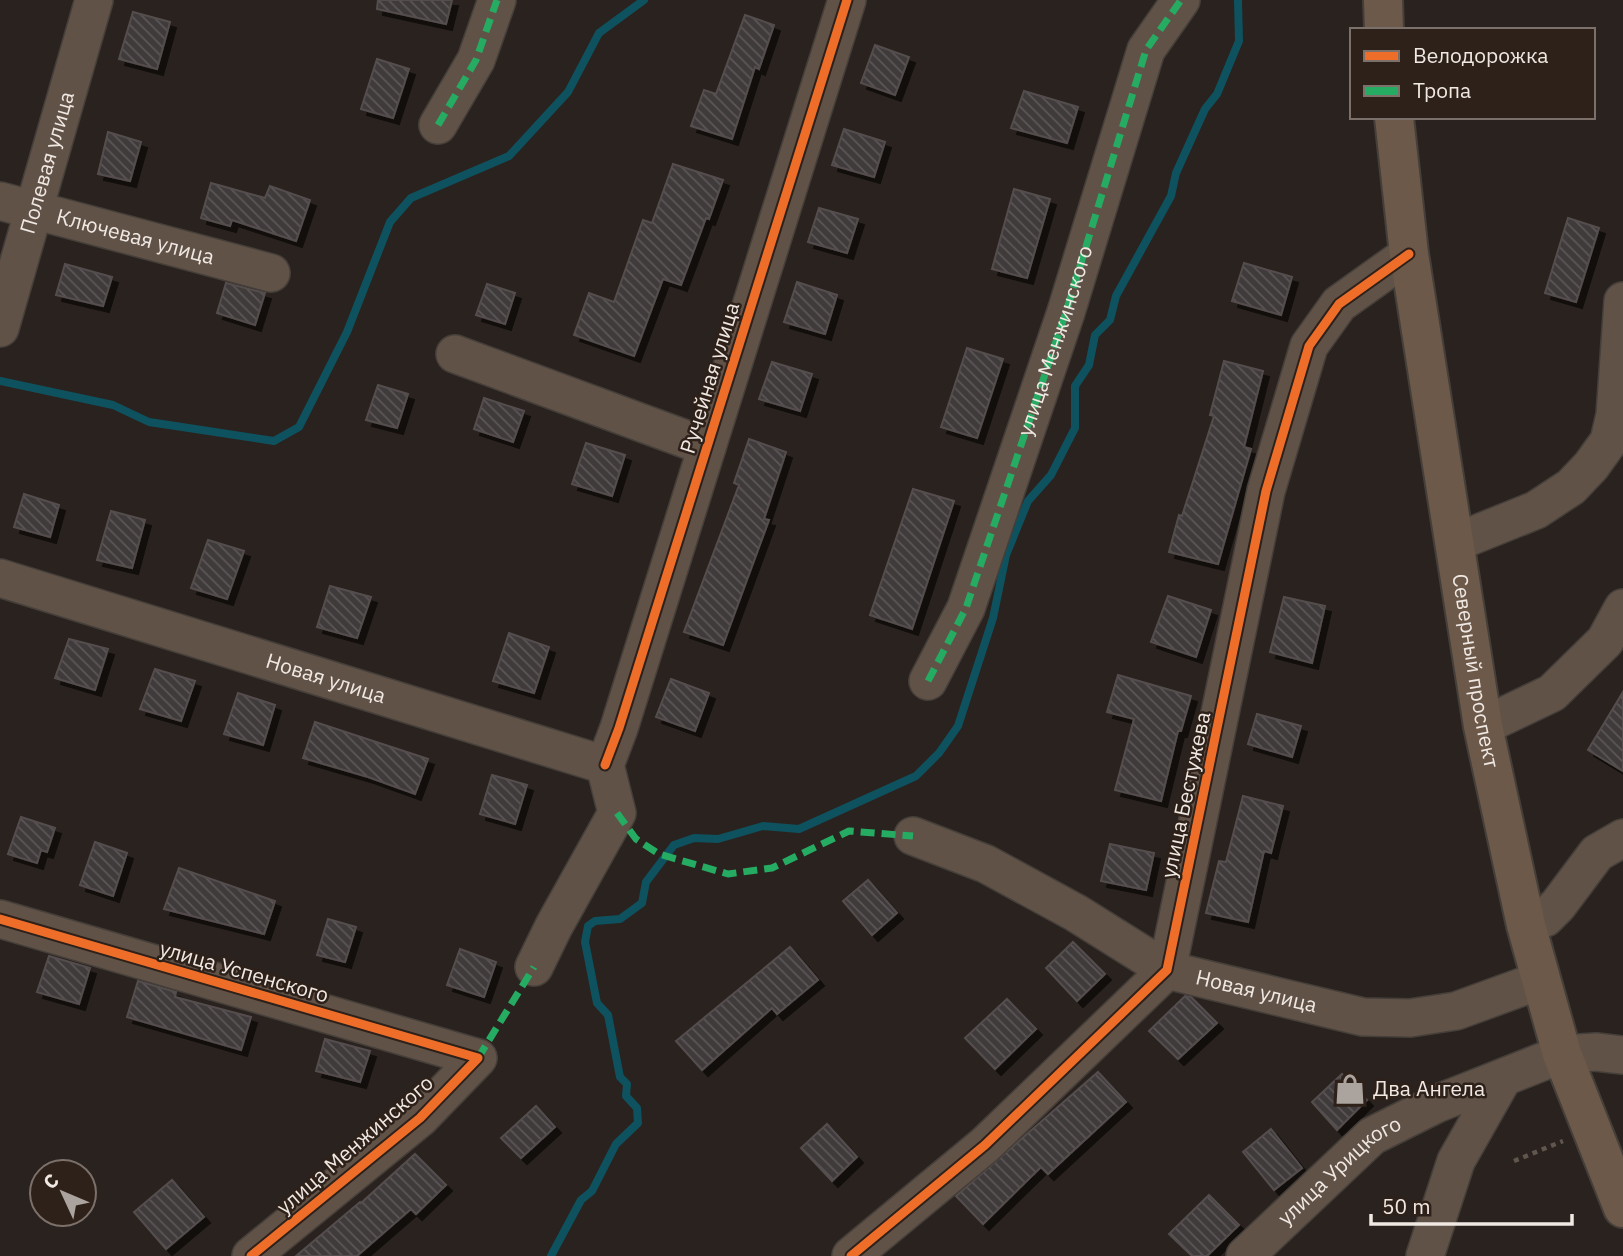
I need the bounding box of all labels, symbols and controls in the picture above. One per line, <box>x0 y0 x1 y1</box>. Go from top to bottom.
legend <box>1350 28 1595 119</box>
text: Велодорожка <box>1413 41 1548 69</box>
text: Тропа <box>1413 76 1471 104</box>
street label: Полевая улица <box>13 88 80 237</box>
street label: Ключевая улица <box>53 202 218 270</box>
street label: улица Менжинского <box>1010 242 1099 440</box>
street label: Ручейная улица <box>673 299 745 457</box>
street label: Северный проспект <box>1446 572 1507 771</box>
street label: Новая улица <box>263 646 389 709</box>
street label: улица Бестужева <box>1154 709 1216 881</box>
street label: улица Успенского <box>157 934 332 1009</box>
street label: Новая улица <box>1193 962 1320 1019</box>
street label: улица Менжинского <box>270 1068 439 1220</box>
shop icon: Два Ангела <box>1333 1072 1367 1106</box>
place label: Два Ангела <box>1373 1074 1485 1102</box>
street label: улица Урицкого <box>1271 1109 1406 1231</box>
north arrow <box>28 1158 98 1228</box>
text: С <box>38 1168 64 1194</box>
scale bar <box>1371 1182 1572 1226</box>
text: 50 m <box>1382 1192 1431 1220</box>

